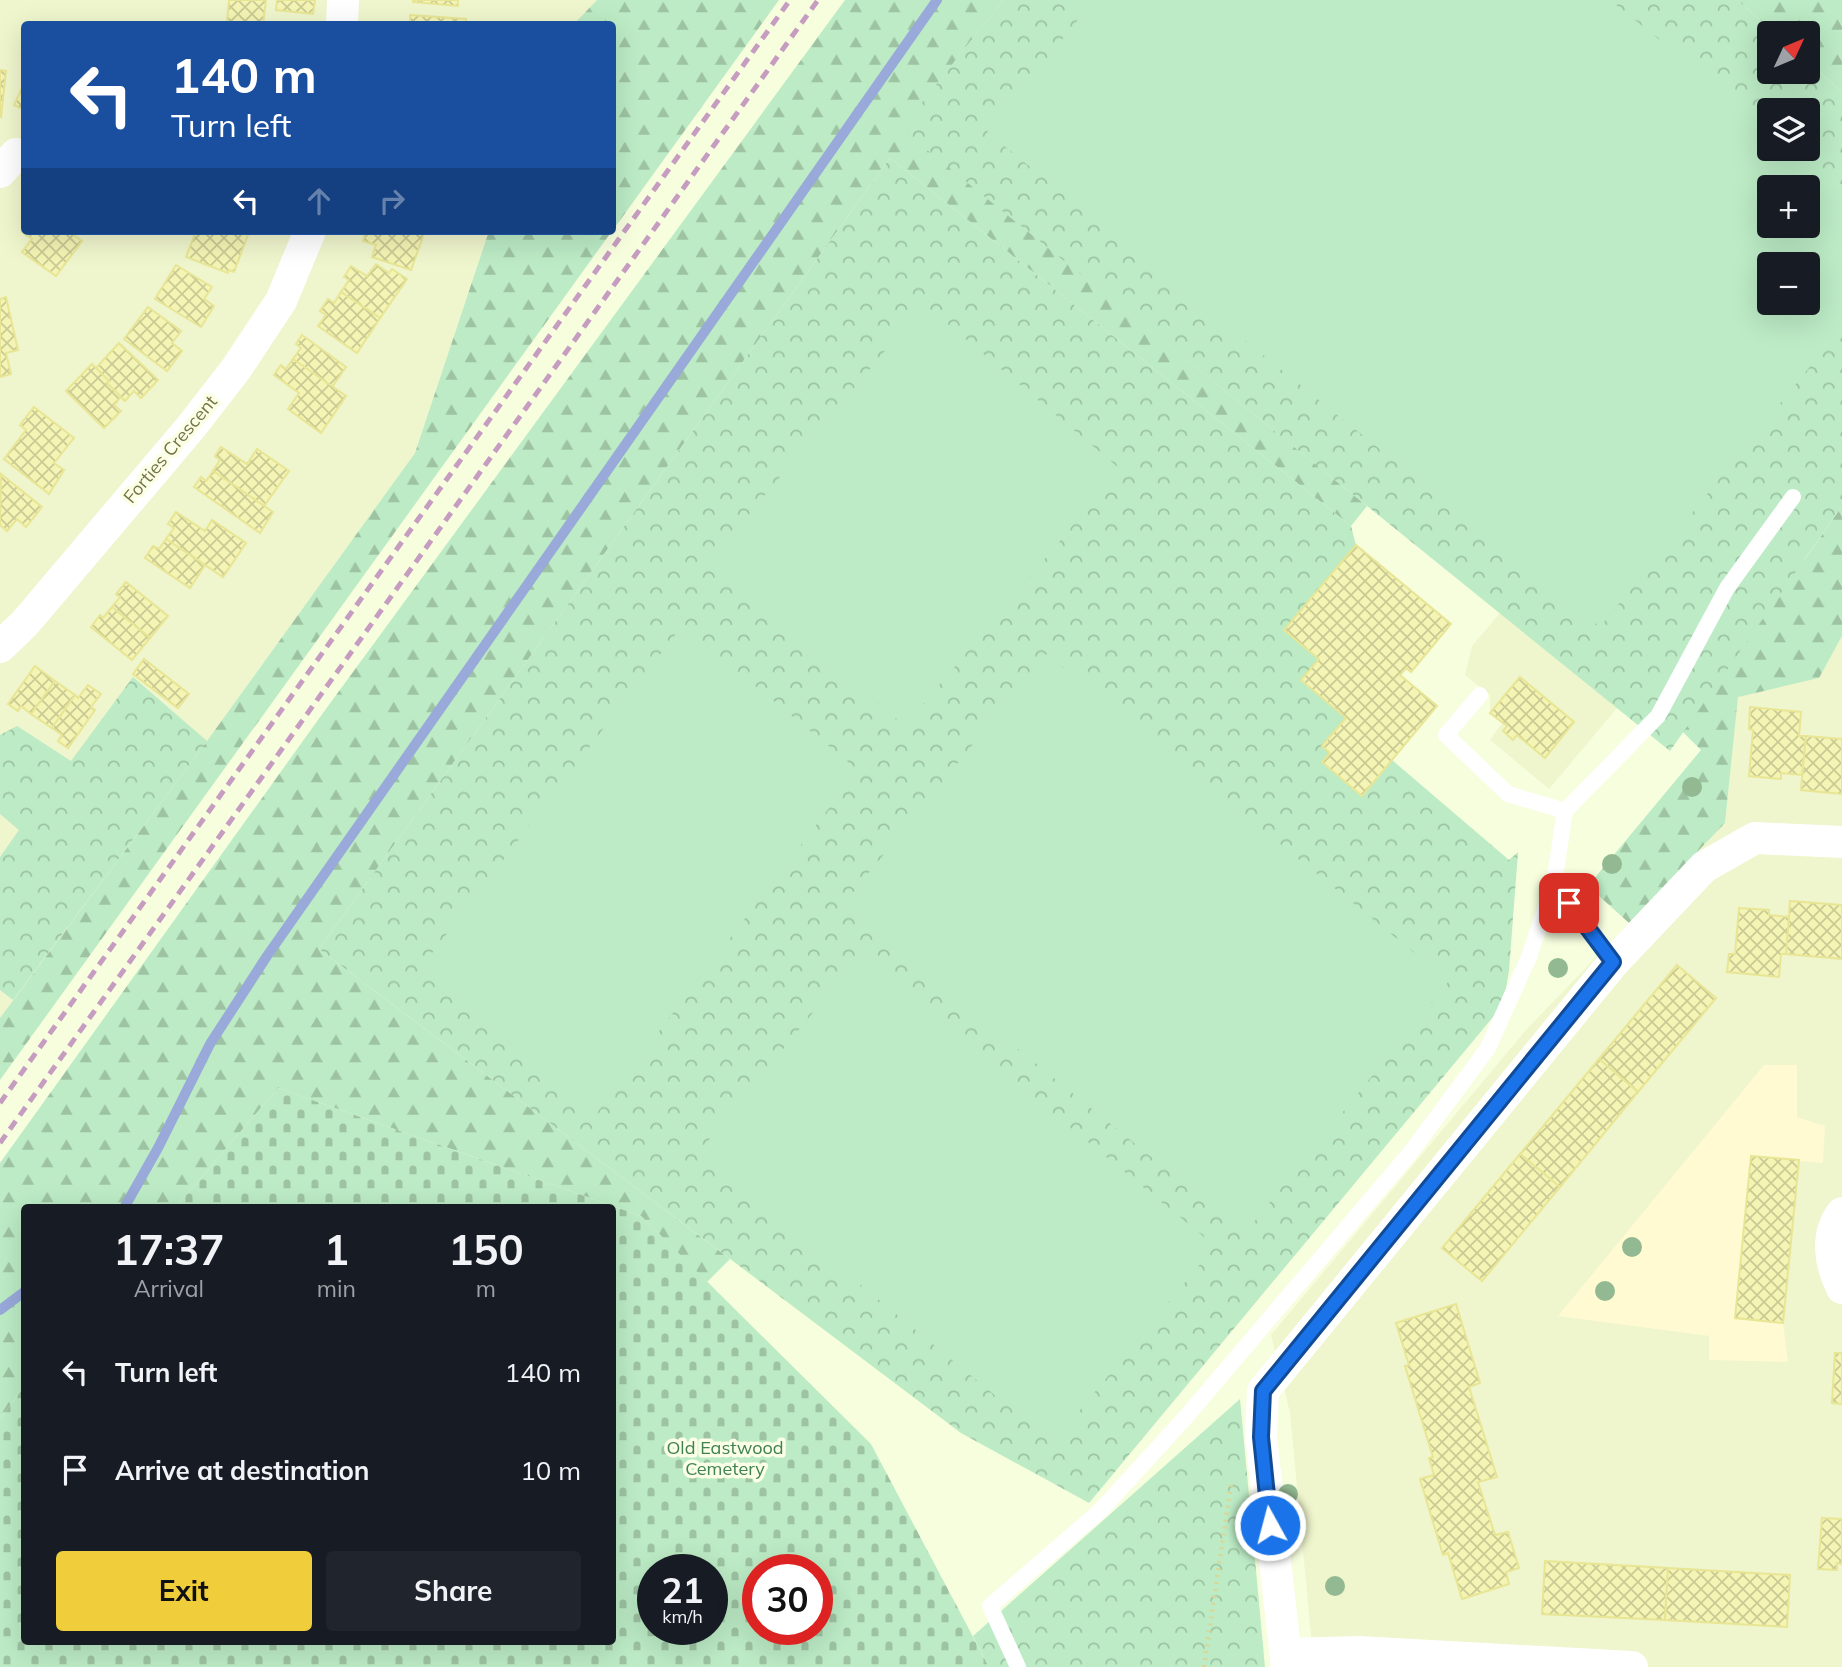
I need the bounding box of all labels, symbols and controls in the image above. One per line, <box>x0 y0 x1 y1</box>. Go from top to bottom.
north arrow <box>1757 21 1820 84</box>
map controls <box>1757 21 1820 315</box>
text: 140 m <box>171 44 317 105</box>
icon: left <box>56 49 147 140</box>
button: layers <box>1757 98 1820 161</box>
text: Turn left <box>171 105 291 145</box>
button: + <box>1757 175 1820 238</box>
icon: left <box>227 182 265 220</box>
icon: ahead <box>300 182 338 220</box>
icon: right <box>373 182 411 220</box>
button: − <box>1757 252 1820 315</box>
street label: Forties Crescent <box>118 390 222 508</box>
pin <box>1539 873 1599 933</box>
icon: arrive <box>1550 884 1588 922</box>
text: 17:37 <box>113 1223 224 1276</box>
text: 1 <box>324 1223 349 1276</box>
text: 150 <box>448 1223 524 1276</box>
text: Arrival <box>134 1274 204 1303</box>
text: min <box>317 1274 356 1303</box>
text: m <box>476 1274 496 1303</box>
icon: left <box>56 1353 94 1391</box>
text: Turn left <box>115 1356 217 1389</box>
text: 140 m <box>505 1356 581 1389</box>
park label: Old Eastwood Cemetery <box>666 1436 784 1480</box>
icon: arrive <box>56 1451 94 1489</box>
text: Arrive at destination <box>115 1454 370 1487</box>
text: 10 m <box>520 1454 581 1487</box>
position arrow <box>1233 1488 1307 1562</box>
button: Exit <box>56 1551 312 1631</box>
button: Share <box>326 1551 581 1631</box>
speed limit sign: 30 <box>742 1554 833 1645</box>
text: 21 <box>661 1568 704 1612</box>
text: km/h <box>662 1605 703 1628</box>

